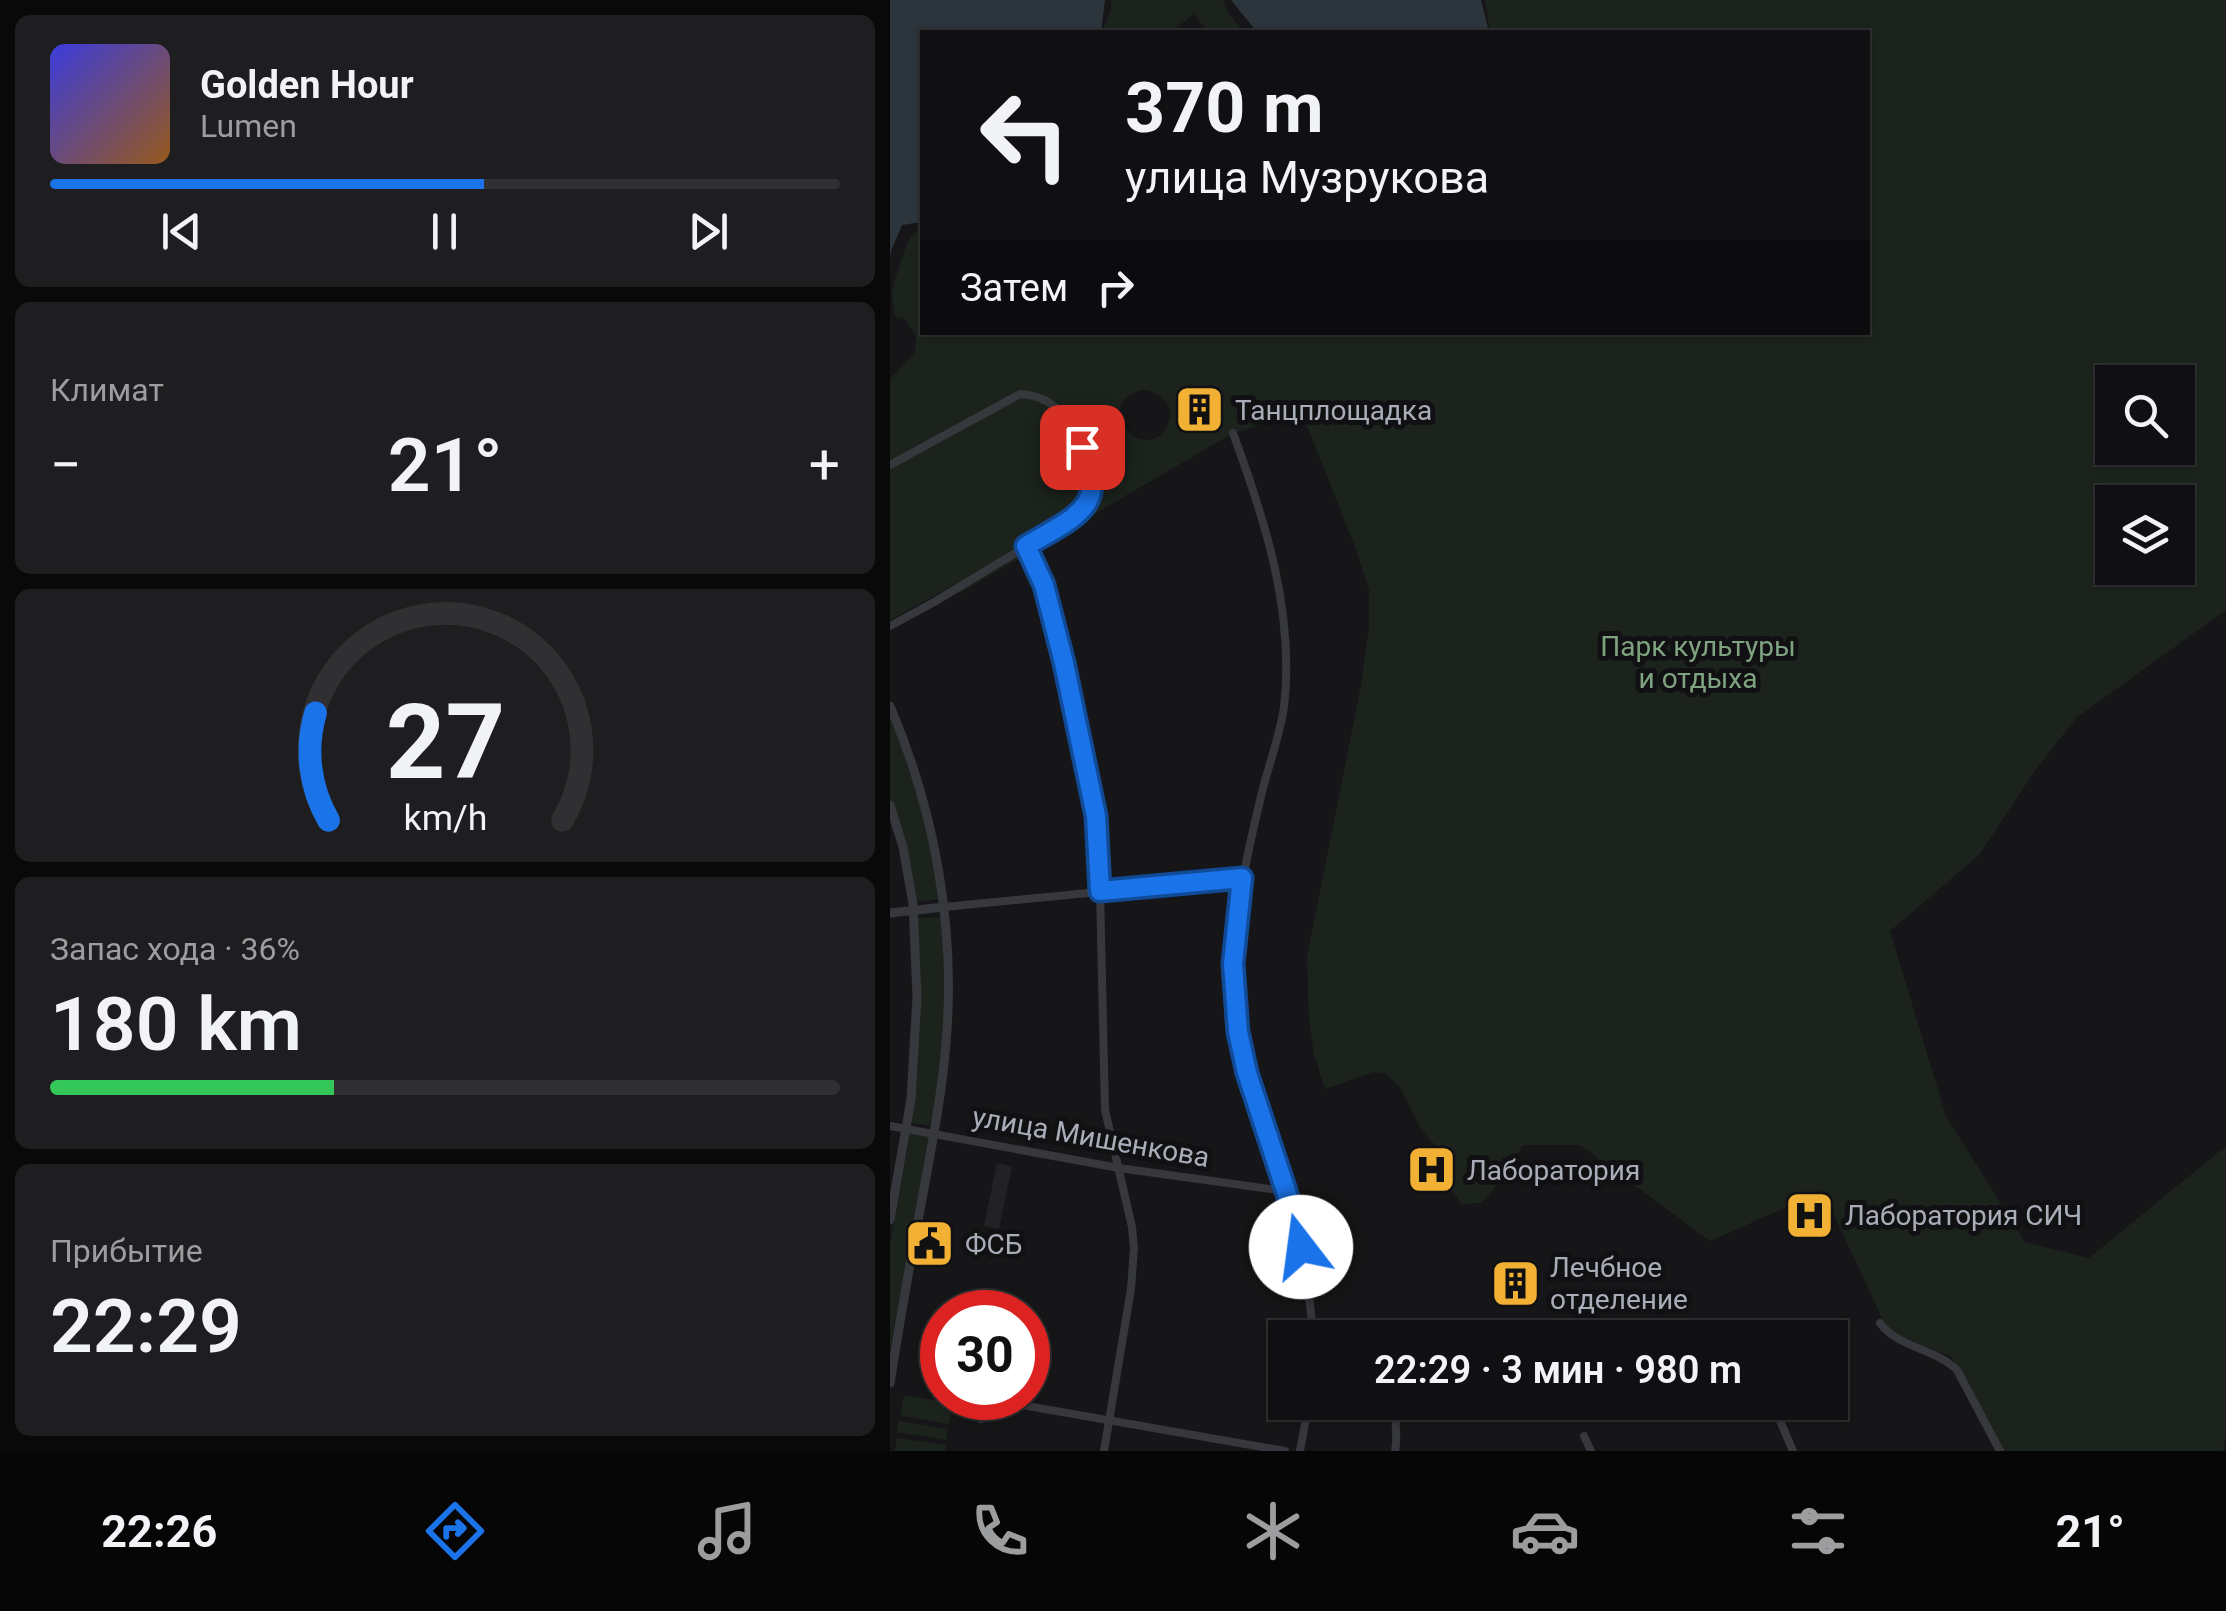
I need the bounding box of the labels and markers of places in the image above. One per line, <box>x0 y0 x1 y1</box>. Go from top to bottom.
building icon: Танцплощадка <box>1174 384 1226 436</box>
place label: Танцплощадка <box>1235 394 1432 427</box>
pin <box>1040 405 1125 490</box>
hospital icon: Лаборатория <box>1406 1144 1458 1196</box>
place label: Лаборатория <box>1467 1154 1640 1187</box>
hospital icon: Лаборатория СИЧ <box>1784 1189 1836 1241</box>
place label: Лаборатория СИЧ <box>1845 1199 2082 1232</box>
public building icon: ФСБ <box>904 1218 956 1270</box>
place label: ФСБ <box>965 1228 1023 1261</box>
place label: Лечбное отделение <box>1550 1251 1688 1316</box>
building icon: Лечбное отделение <box>1489 1257 1541 1309</box>

